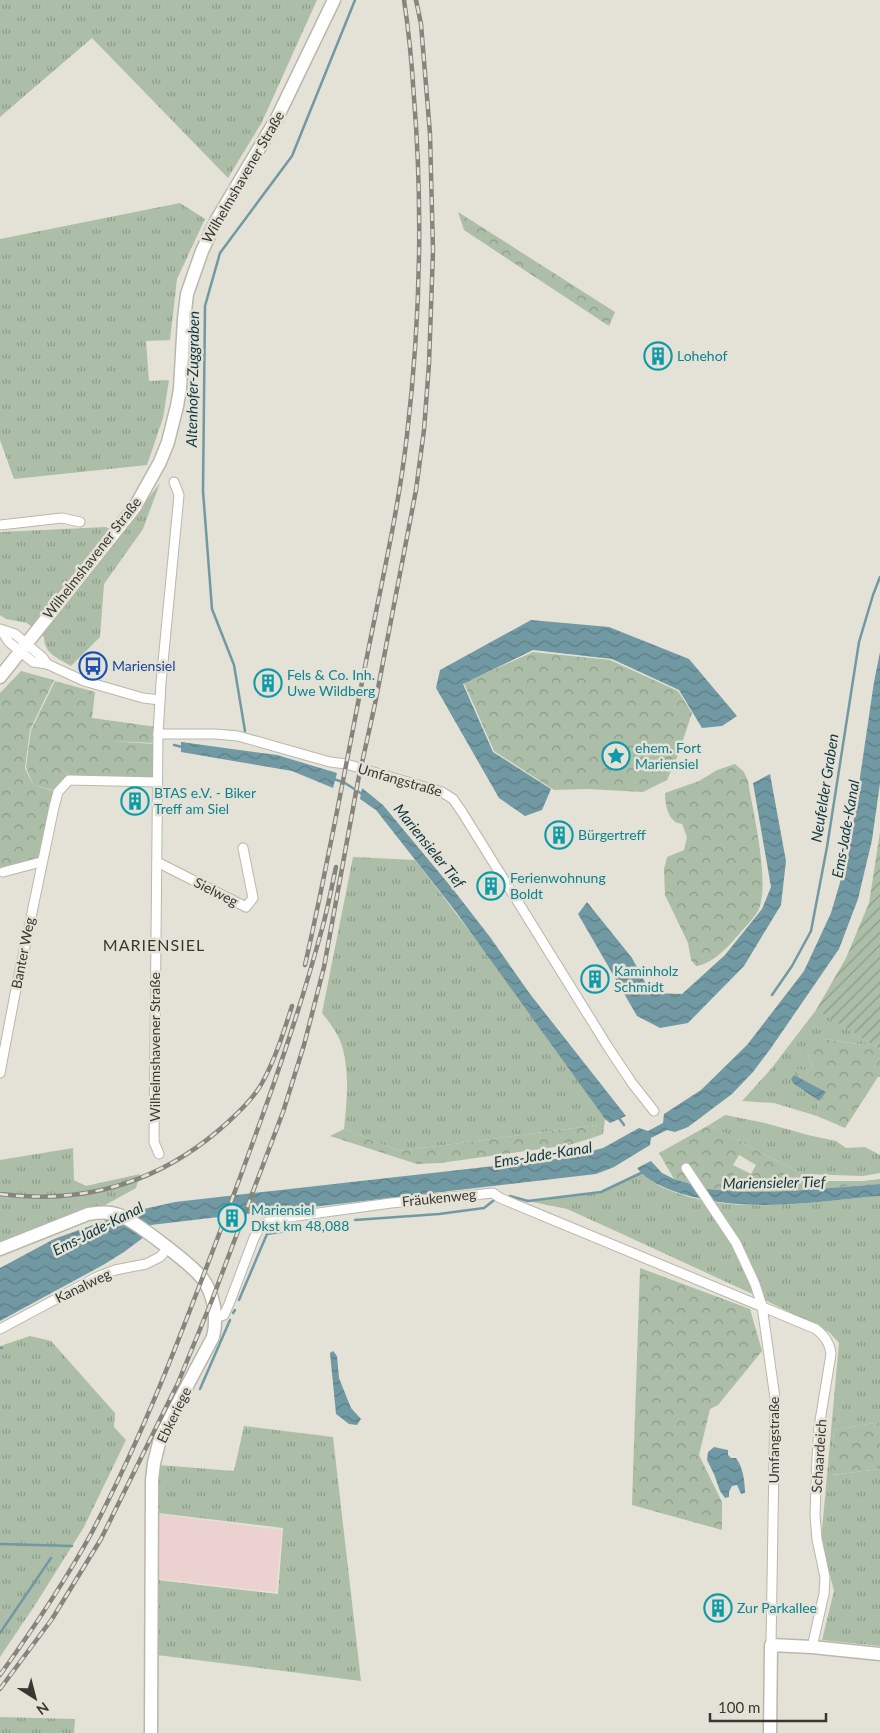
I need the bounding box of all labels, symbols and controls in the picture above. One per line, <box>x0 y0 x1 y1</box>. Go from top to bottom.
street label: Wilhelmshavener Straße <box>198 108 287 246</box>
water label: Altenhofer-Zuggraben <box>182 311 202 448</box>
building icon: Lohehof <box>643 341 673 371</box>
place label: Lohehof <box>677 347 727 364</box>
street label: Wilhelmshavener Straße <box>39 494 144 622</box>
bus stop icon: Mariensiel <box>78 651 108 681</box>
place label: Mariensiel <box>112 657 176 674</box>
place label: Fels & Co. Inh. Uwe Wildberg <box>287 666 375 699</box>
building icon: Fels & Co. Inh. Uwe Wildberg <box>253 668 283 698</box>
water label: Neufelder Graben <box>807 732 841 843</box>
place label: ehem. Fort Mariensiel <box>635 739 701 772</box>
place icon: ehem. Fort Mariensiel <box>601 741 631 771</box>
street label: Umfangstraße <box>356 759 444 800</box>
water label: Ems-Jade-Kanal <box>828 778 863 879</box>
place label: BTAS e.V. - Biker Treff am Siel <box>154 784 256 817</box>
building icon: BTAS e.V. - Biker Treff am Siel <box>120 786 150 816</box>
water label: Mariensieler Tief <box>390 800 470 892</box>
building icon: Bürgertreff <box>544 820 574 850</box>
place label: Bürgertreff <box>578 826 646 843</box>
place label: Ferienwohnung Boldt <box>510 869 606 902</box>
building icon: Ferienwohnung Boldt <box>476 871 506 901</box>
street label: Sielweg <box>191 873 241 910</box>
street label: Banter Weg <box>7 916 38 990</box>
district label: MARIENSIEL <box>103 935 205 954</box>
place label: Kaminholz Schmidt <box>614 962 678 995</box>
building icon: Kaminholz Schmidt <box>580 964 610 994</box>
street label: Wilhelmshavener Straße <box>146 972 163 1122</box>
water label: Ems-Jade-Kanal <box>492 1137 594 1171</box>
water label: Mariensieler Tief <box>722 1172 827 1192</box>
street label: Fräukenweg <box>401 1185 477 1210</box>
water label: Ems-Jade-Kanal <box>49 1197 146 1259</box>
place label: Mariensiel Dkst km 48,088 <box>251 1201 349 1234</box>
building icon: Mariensiel Dkst km 48,088 <box>217 1203 247 1233</box>
street label: Kanalweg <box>52 1265 113 1306</box>
street label: Ebkeriege <box>153 1384 194 1446</box>
street label: Umfangstraße <box>765 1397 782 1483</box>
street label: Schaardeich <box>807 1419 830 1493</box>
building icon: Zur Parkallee <box>703 1593 733 1623</box>
place label: Zur Parkallee <box>737 1599 817 1616</box>
north arrow <box>10 1673 60 1723</box>
scale bar <box>710 1690 826 1722</box>
text: 100 m <box>718 1698 760 1716</box>
text: N <box>34 1699 52 1719</box>

